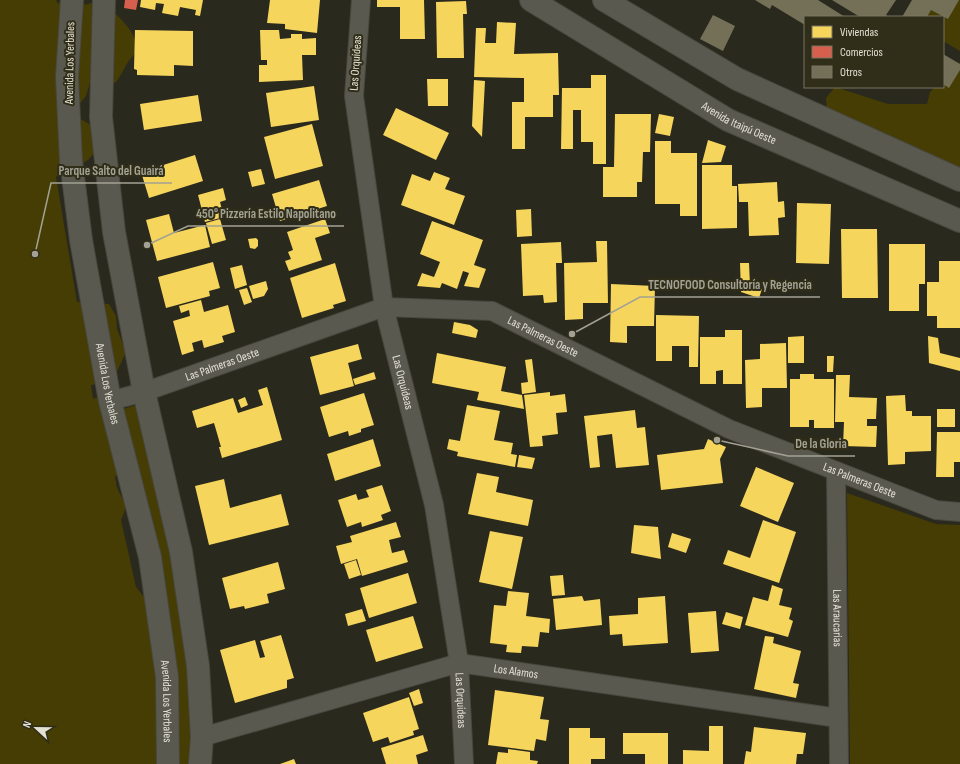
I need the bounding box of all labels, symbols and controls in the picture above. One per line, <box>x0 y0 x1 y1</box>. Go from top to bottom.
legend <box>804 16 944 88</box>
street label: Avenida Los Yerbales <box>62 22 78 105</box>
text: Viviendas <box>840 25 878 40</box>
street label: Las Orquídeas <box>347 35 365 91</box>
text: Comercios <box>840 45 883 60</box>
text: Otros <box>840 65 862 80</box>
street label: Avenida Itaipú Oeste <box>698 98 779 148</box>
callout: Parque Salto del Guairá <box>51 158 172 183</box>
text: Parque Salto del Guairá <box>58 163 164 179</box>
callout: 450° Pizzería Estilo Napolitano <box>188 201 344 226</box>
text: 450° Pizzería Estilo Napolitano <box>196 206 336 222</box>
callout: TECNOFOOD Consultoría y Regencia <box>640 272 820 297</box>
text: TECNOFOOD Consultoría y Regencia <box>648 277 812 293</box>
street label: Las Palmeras Oeste <box>505 313 581 360</box>
street label: Avenida Los Yerbales <box>92 341 123 426</box>
street label: Las Palmeras Oeste <box>183 344 261 384</box>
street label: Las Orquídeas <box>389 353 417 411</box>
callout: De la Gloria <box>788 431 855 456</box>
text: De la Gloria <box>795 436 847 452</box>
street label: Las Palmeras Oeste <box>821 459 899 501</box>
street label: Las Araucarias <box>830 589 845 647</box>
street label: Avenida Los Yerbales <box>157 658 175 743</box>
street label: Los Alamos <box>493 661 539 682</box>
street label: Las Orquídeas <box>452 672 470 729</box>
north arrow <box>16 708 56 748</box>
text: N <box>20 719 34 730</box>

